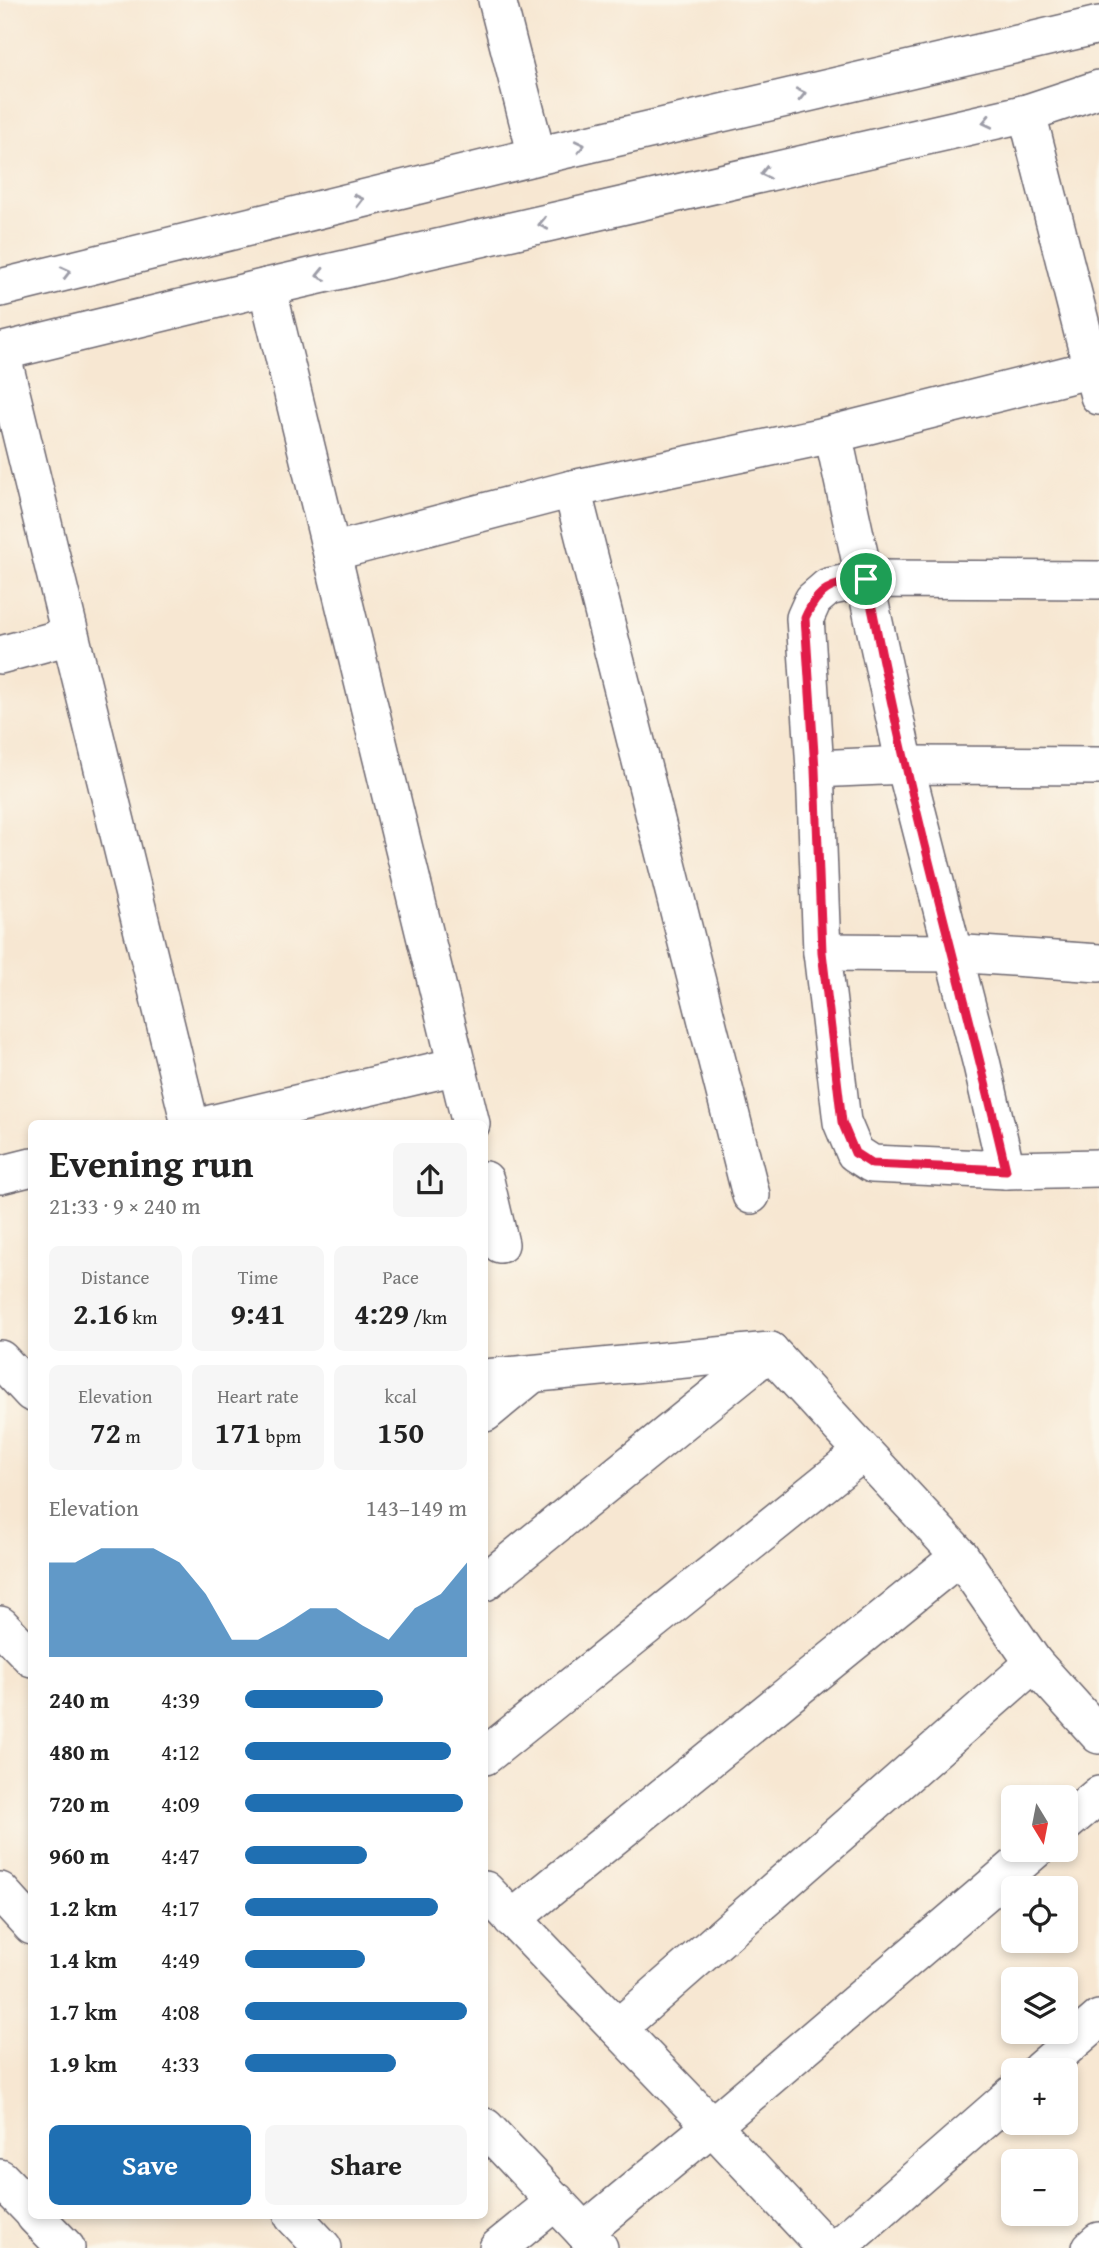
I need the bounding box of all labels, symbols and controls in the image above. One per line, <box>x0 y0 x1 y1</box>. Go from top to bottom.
one-way arrow <box>795 88 807 103</box>
one-way arrow <box>981 114 993 128</box>
one-way arrow <box>573 140 585 154</box>
one-way arrow <box>759 165 771 179</box>
one-way arrow <box>352 194 364 208</box>
one-way arrow <box>537 216 549 230</box>
one-way arrow <box>60 266 72 280</box>
one-way arrow <box>316 266 328 281</box>
pin <box>836 549 896 609</box>
icon: arrive <box>847 560 885 598</box>
text: Evening run <box>49 1135 253 1191</box>
button: share <box>393 1143 467 1217</box>
text: 21:33 · 9 × 240 m <box>49 1189 201 1222</box>
text: Distance <box>81 1263 149 1291</box>
text: Time <box>238 1263 278 1291</box>
text: Pace <box>382 1263 419 1291</box>
text: 2.16 <box>73 1291 128 1335</box>
text: 9:41 <box>230 1291 286 1335</box>
text: 4:29 <box>354 1291 409 1335</box>
text: km <box>128 1303 158 1331</box>
text: /km <box>409 1303 447 1331</box>
text: Elevation <box>78 1382 153 1410</box>
text: Heart rate <box>217 1382 299 1410</box>
text: kcal <box>384 1382 417 1410</box>
text: 72 <box>90 1410 121 1454</box>
text: 171 <box>215 1410 261 1454</box>
text: 150 <box>377 1410 424 1454</box>
text: m <box>121 1422 141 1450</box>
text: bpm <box>261 1422 301 1450</box>
text: Elevation <box>49 1491 139 1524</box>
text: 143–149 m <box>366 1491 467 1524</box>
text: 240 m <box>49 1683 110 1716</box>
text: 4:39 <box>161 1683 200 1716</box>
text: 480 m <box>49 1735 110 1768</box>
text: 4:12 <box>161 1735 200 1768</box>
north arrow <box>1001 1785 1078 1862</box>
map controls <box>1001 1785 1078 2226</box>
text: 720 m <box>49 1787 110 1820</box>
text: 4:09 <box>161 1787 200 1820</box>
text: 960 m <box>49 1839 110 1872</box>
text: 4:47 <box>161 1839 200 1872</box>
button: locate <box>1001 1876 1078 1953</box>
text: 1.2 km <box>49 1891 117 1924</box>
text: 4:17 <box>161 1891 200 1924</box>
text: 1.4 km <box>49 1943 117 1976</box>
text: 4:49 <box>161 1943 200 1976</box>
button: layers <box>1001 1967 1078 2044</box>
text: 1.7 km <box>49 1995 117 2028</box>
text: 4:08 <box>161 1995 200 2028</box>
text: 1.9 km <box>49 2047 117 2080</box>
text: 4:33 <box>161 2047 200 2080</box>
button: + <box>1001 2058 1078 2135</box>
button: Save <box>49 2125 251 2205</box>
button: Share <box>265 2125 467 2205</box>
button: − <box>1001 2149 1078 2226</box>

